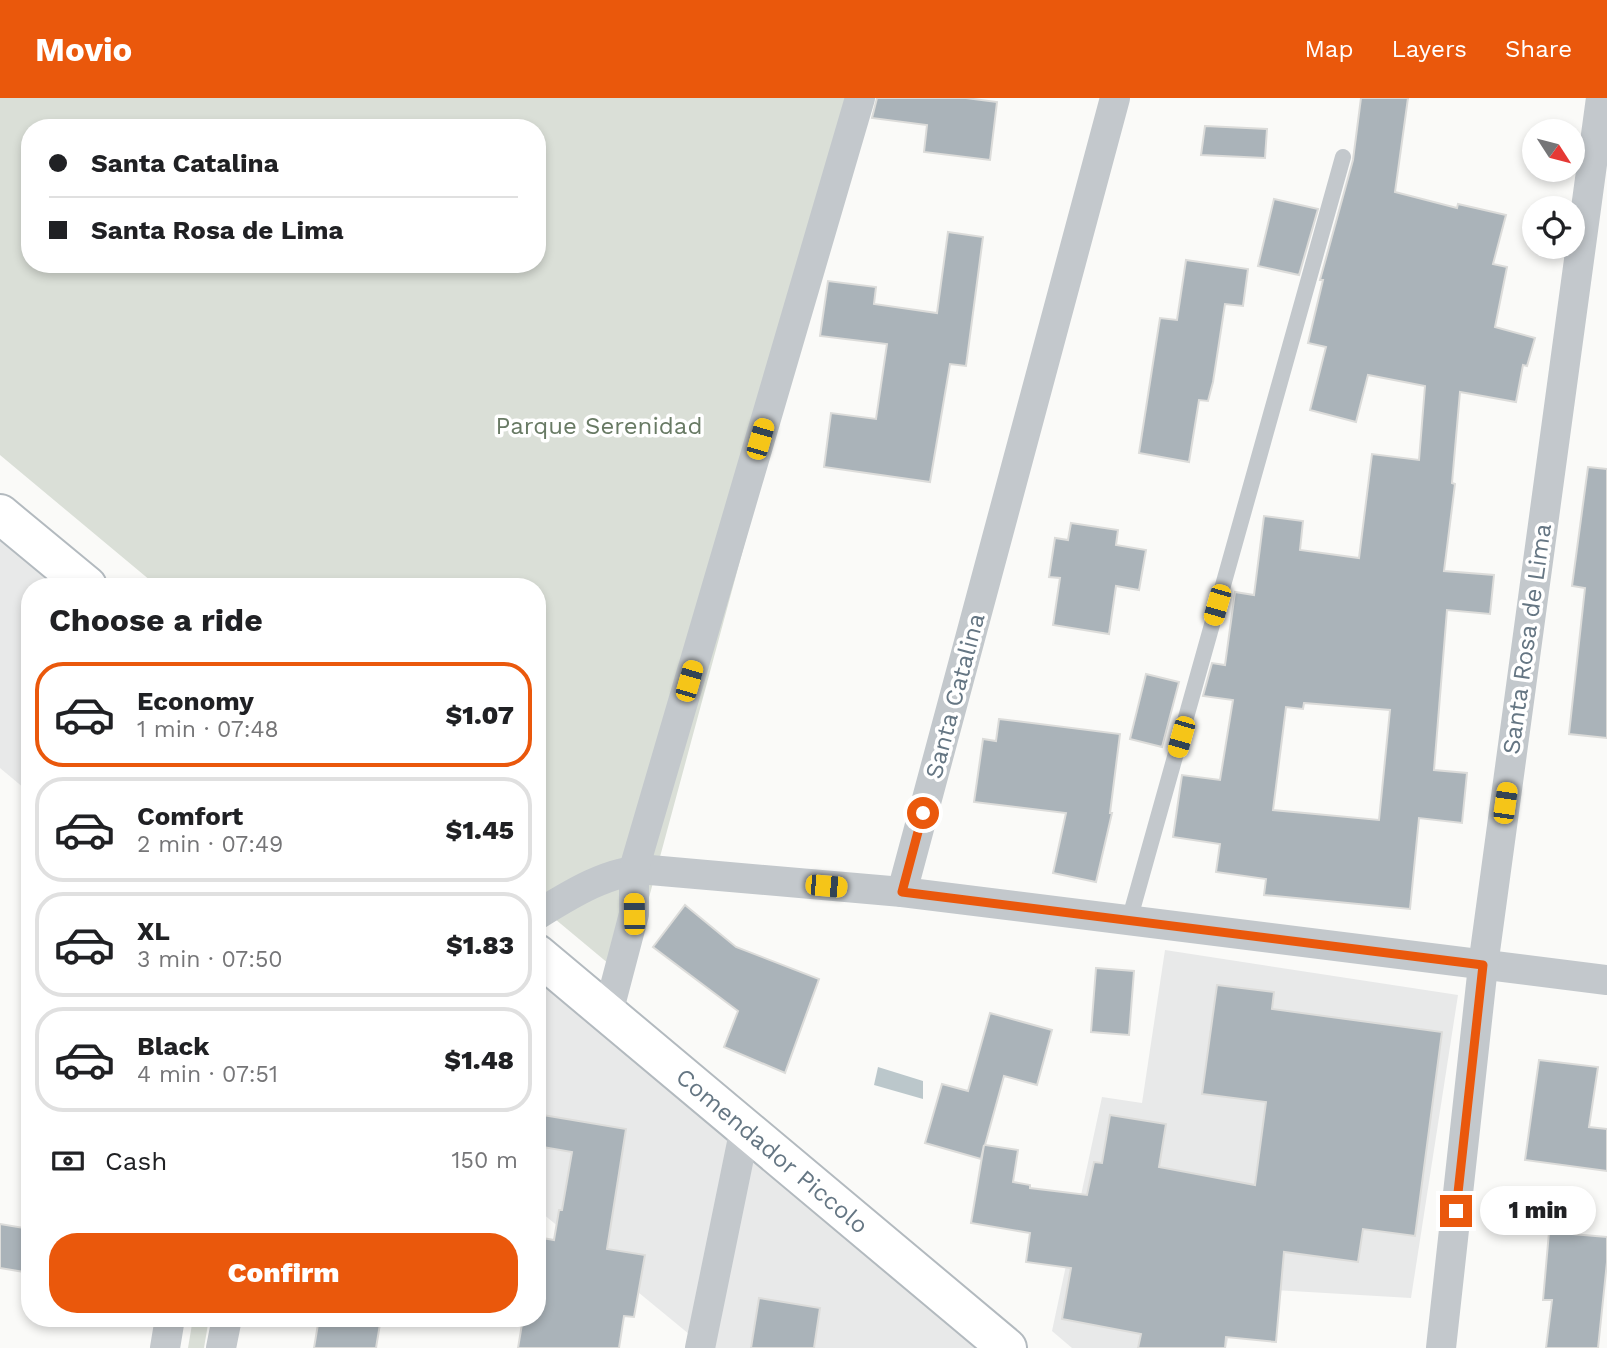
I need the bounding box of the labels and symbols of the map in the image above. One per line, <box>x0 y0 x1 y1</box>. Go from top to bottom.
north arrow <box>1522 119 1586 182</box>
park label: Parque Serenidad <box>496 412 702 440</box>
car <box>745 416 776 462</box>
street label: Santa Rosa de Lima <box>1497 522 1557 756</box>
car <box>1202 582 1233 628</box>
street label: Santa Catalina <box>919 610 991 782</box>
car <box>674 658 705 704</box>
car <box>1166 714 1197 760</box>
car <box>1492 781 1519 825</box>
route start <box>907 797 939 829</box>
car <box>805 874 848 898</box>
car <box>624 893 645 935</box>
street label: Comendador Piccolo <box>670 1062 874 1240</box>
callout: 1 min <box>1480 1186 1596 1236</box>
route end <box>1440 1195 1472 1227</box>

